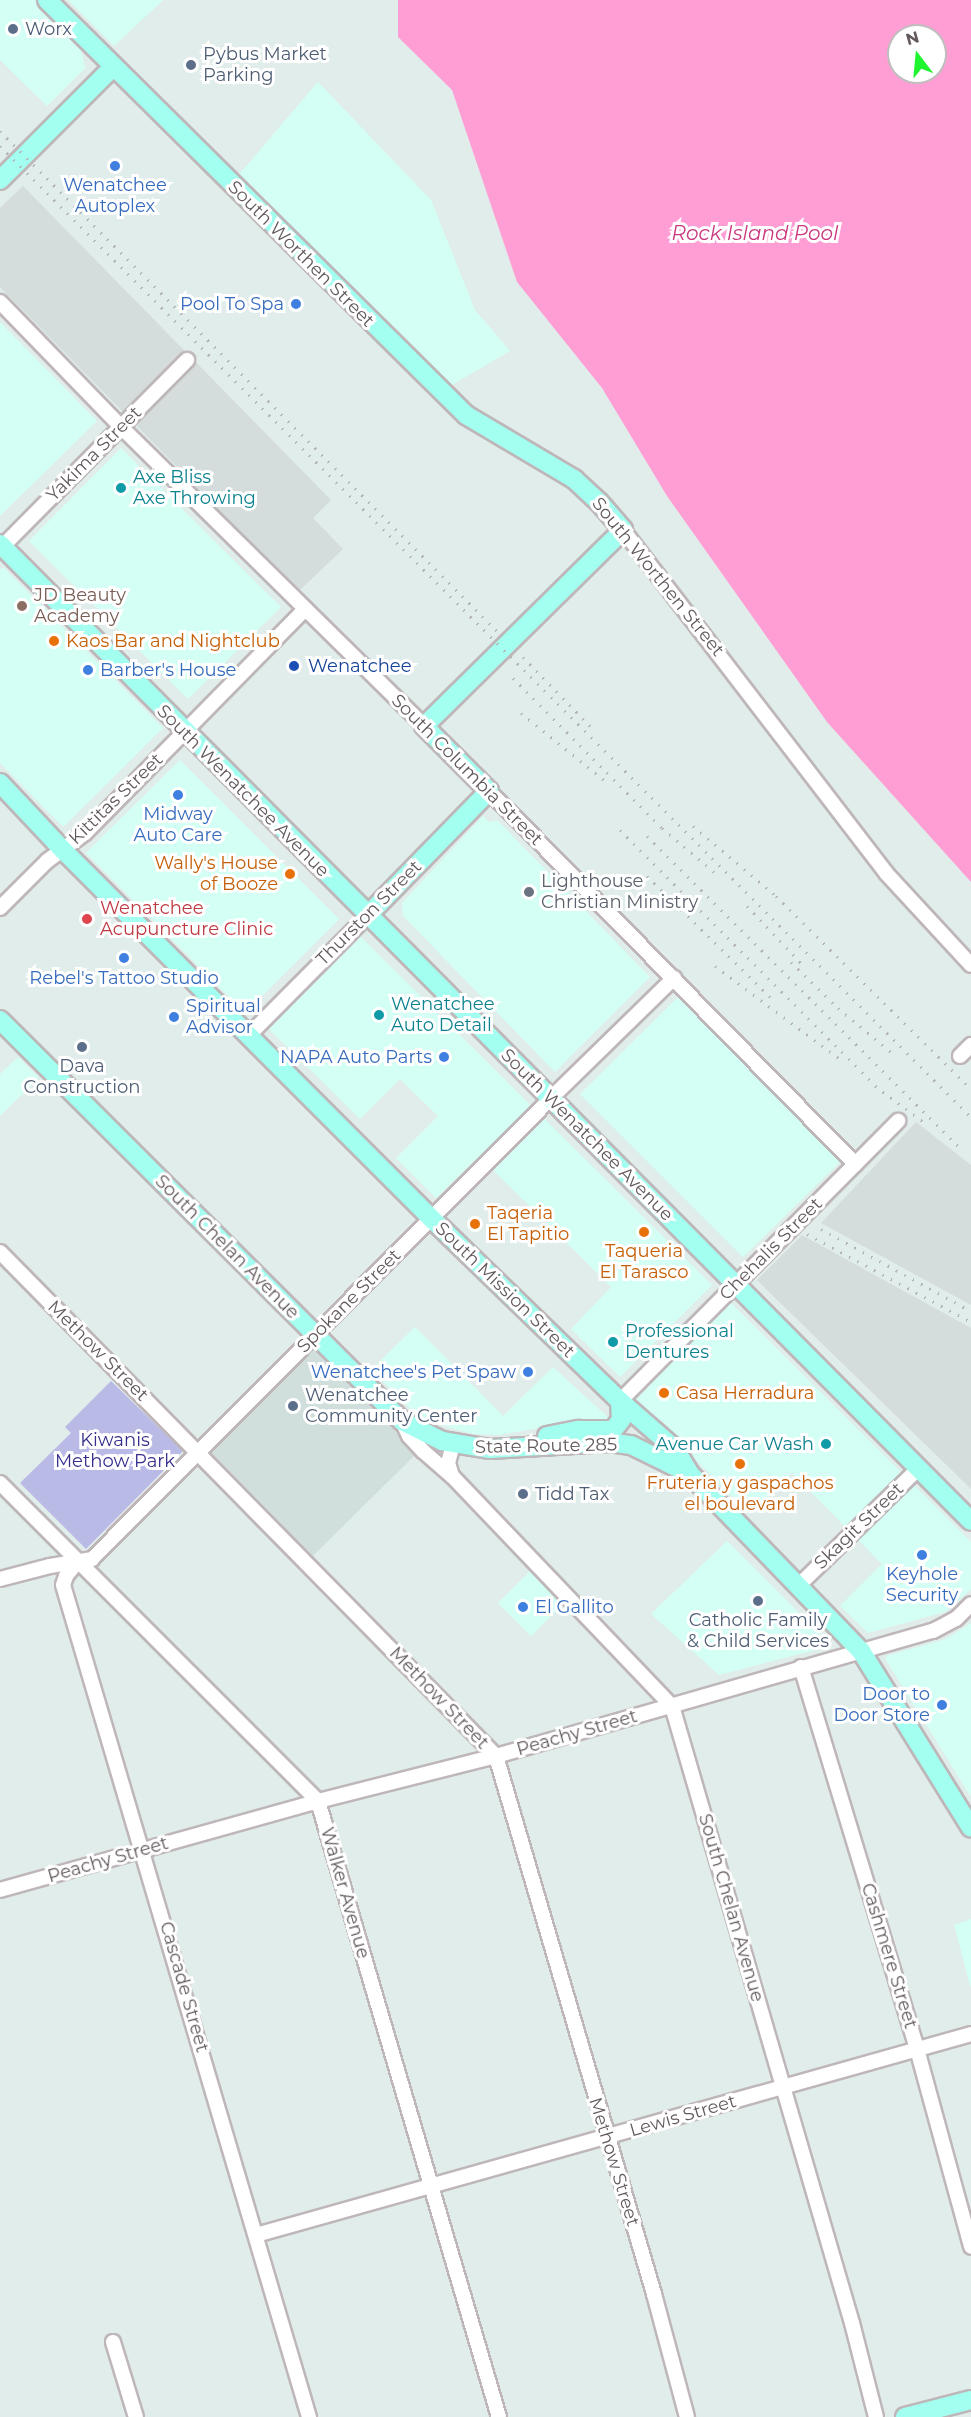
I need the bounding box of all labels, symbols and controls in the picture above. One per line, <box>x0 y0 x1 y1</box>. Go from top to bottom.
place label: Worx <box>25 18 72 40</box>
marker: Worx <box>6 22 20 36</box>
north arrow <box>887 24 947 84</box>
text: N <box>904 27 921 49</box>
place label: Pybus Market Parking <box>203 44 327 86</box>
marker: Pybus Market Parking <box>184 58 198 72</box>
marker: Wenatchee Autoplex <box>108 159 122 173</box>
place label: Wenatchee Autoplex <box>63 175 167 218</box>
street label: South Worthen Street <box>223 176 379 332</box>
water label: Rock Island Pool <box>672 221 838 245</box>
place label: Pool To Spa <box>180 293 284 315</box>
marker: Pool To Spa <box>289 297 303 311</box>
street label: Yakima Street <box>42 402 146 506</box>
place label: Axe Bliss Axe Throwing <box>133 467 256 510</box>
marker: Axe Bliss Axe Throwing <box>114 481 128 495</box>
street label: South Worthen Street <box>587 493 729 661</box>
place label: JD Beauty Academy <box>34 585 126 628</box>
marker: JD Beauty Academy <box>15 599 29 613</box>
place label: Kaos Bar and Nightclub <box>66 630 280 652</box>
marker: Kaos Bar and Nightclub <box>47 634 61 648</box>
place label: Wenatchee <box>308 655 412 677</box>
marker: Wenatchee <box>285 657 303 675</box>
place label: Barber's House <box>100 659 236 681</box>
marker: Barber's House <box>81 663 95 677</box>
street label: South Columbia Street <box>387 690 547 850</box>
street label: South Wenatchee Avenue <box>152 700 334 882</box>
street label: Kittitas Street <box>65 749 167 849</box>
marker: Midway Auto Care <box>171 788 185 802</box>
place label: Midway Auto Care <box>134 804 222 846</box>
place label: Wally's House of Booze <box>154 853 278 896</box>
street label: Thurston Street <box>312 856 426 970</box>
marker: Wally's House of Booze <box>283 867 297 881</box>
place label: Lighthouse Christian Ministry <box>541 871 698 914</box>
marker: Lighthouse Christian Ministry <box>522 885 536 899</box>
place label: Wenatchee Acupuncture Clinic <box>100 898 273 940</box>
marker: Wenatchee Acupuncture Clinic <box>78 910 96 928</box>
marker: Rebel's Tattoo Studio <box>117 951 131 965</box>
place label: Rebel's Tattoo Studio <box>29 967 219 989</box>
place label: Wenatchee Auto Detail <box>391 994 495 1036</box>
place label: Spiritual Advisor <box>186 996 261 1038</box>
marker: Wenatchee Auto Detail <box>372 1008 386 1022</box>
marker: Spiritual Advisor <box>167 1010 181 1024</box>
marker: Dava Construction <box>75 1040 89 1054</box>
street label: South Wenatchee Avenue <box>496 1044 678 1226</box>
place label: NAPA Auto Parts <box>280 1046 432 1068</box>
marker: NAPA Auto Parts <box>437 1050 451 1064</box>
place label: Dava Construction <box>23 1056 141 1098</box>
street label: South Chelan Avenue <box>151 1171 303 1323</box>
street label: Chehalis Street <box>715 1193 827 1305</box>
place label: Taqeria El Tapitio <box>487 1203 569 1246</box>
marker: Taqeria El Tapitio <box>468 1217 482 1231</box>
street label: South Mission Street <box>431 1218 579 1362</box>
marker: Taqueria El Tarasco <box>637 1225 651 1239</box>
place label: Taqueria El Tarasco <box>599 1241 689 1284</box>
street label: Spokane Street <box>293 1245 405 1357</box>
street label: Methow Street <box>43 1296 153 1406</box>
place label: Professional Dentures <box>625 1321 734 1364</box>
marker: Professional Dentures <box>606 1335 620 1349</box>
place label: Wenatchee's Pet Spaw <box>311 1361 516 1383</box>
marker: Wenatchee's Pet Spaw <box>521 1365 535 1379</box>
place label: Casa Herradura <box>676 1382 814 1404</box>
place label: Wenatchee Community Center <box>305 1385 477 1428</box>
marker: Casa Herradura <box>657 1386 671 1400</box>
marker: Wenatchee Community Center <box>286 1399 300 1413</box>
park label: Kiwanis Methow Park <box>55 1430 175 1472</box>
place label: Avenue Car Wash <box>656 1433 814 1455</box>
street label: State Route 285 <box>475 1434 617 1458</box>
marker: Avenue Car Wash <box>819 1437 833 1451</box>
marker: Fruteria y gaspachos el boulevard <box>733 1457 747 1471</box>
place label: Fruteria y gaspachos el boulevard <box>647 1473 833 1516</box>
street label: Skagit Street <box>810 1478 908 1574</box>
place label: Tidd Tax <box>535 1483 609 1505</box>
marker: Tidd Tax <box>516 1487 530 1501</box>
marker: Keyhole Security <box>915 1548 929 1562</box>
place label: Keyhole Security <box>886 1564 958 1606</box>
marker: Catholic Family & Child Services <box>751 1594 765 1608</box>
place label: El Gallito <box>535 1596 614 1618</box>
marker: El Gallito <box>516 1600 530 1614</box>
place label: Catholic Family & Child Services <box>687 1610 829 1652</box>
street label: Methow Street <box>385 1642 493 1754</box>
place label: Door to Door Store <box>833 1684 930 1726</box>
marker: Door to Door Store <box>935 1698 949 1712</box>
street label: Peachy Street <box>514 1705 640 1761</box>
street label: South Chelan Avenue <box>694 1811 768 2005</box>
street label: Walker Avenue <box>316 1825 374 1961</box>
street label: Peachy Street <box>45 1832 171 1888</box>
street label: Cashmere Street <box>857 1881 921 2031</box>
street label: Cascade Street <box>155 1919 213 2055</box>
street label: Lewis Street <box>627 2090 739 2142</box>
street label: Methow Street <box>584 2095 644 2229</box>

